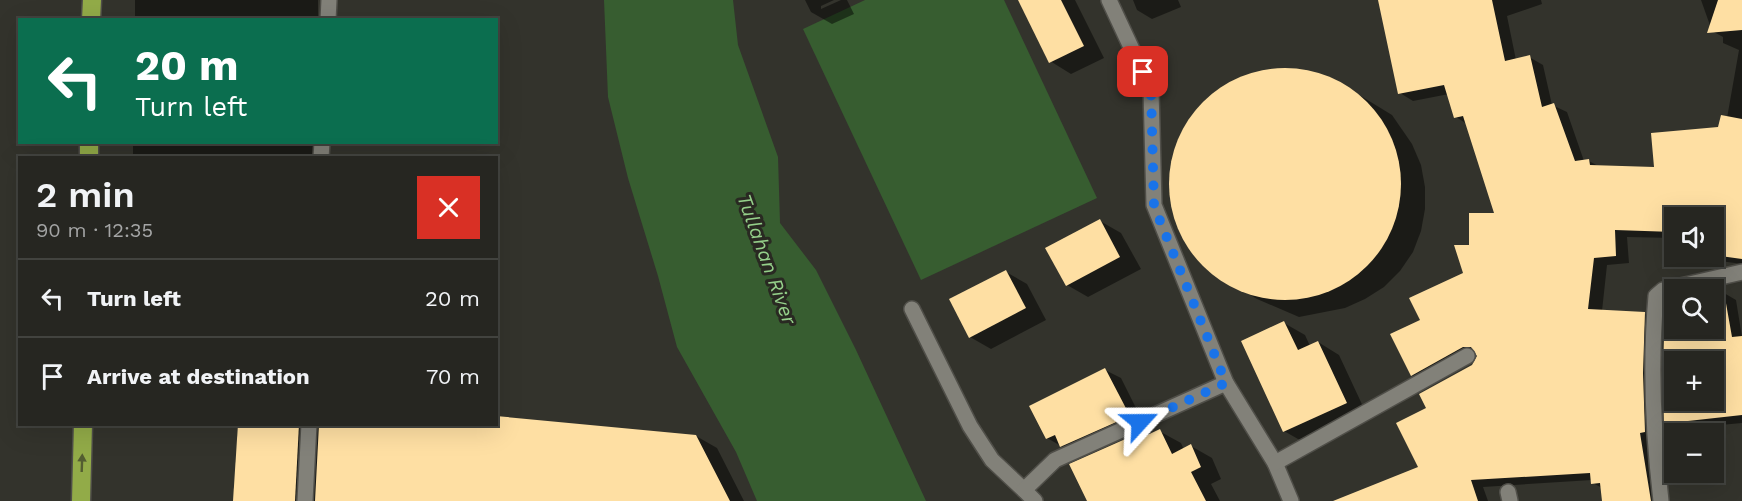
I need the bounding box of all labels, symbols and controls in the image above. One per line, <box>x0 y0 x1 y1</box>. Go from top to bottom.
text: 20 m <box>135 41 239 90</box>
icon: left <box>36 42 114 120</box>
pin <box>1117 46 1168 97</box>
icon: arrive <box>1126 55 1159 88</box>
text: Turn left <box>135 91 247 123</box>
text: 2 min <box>36 174 135 216</box>
button: close <box>417 176 480 239</box>
water label: Tullahan River <box>732 191 802 329</box>
map controls <box>1664 207 1724 483</box>
button: sound <box>1664 207 1724 267</box>
text: 90 m · 12:35 <box>36 218 153 242</box>
button: search <box>1664 279 1724 339</box>
icon: left <box>36 282 69 315</box>
text: Turn left <box>87 286 181 311</box>
text: 20 m <box>425 286 480 311</box>
button: + <box>1664 351 1724 411</box>
icon: arrive <box>36 360 69 393</box>
text: Arrive at destination <box>87 364 310 389</box>
text: 70 m <box>426 364 480 389</box>
position arrow <box>1108 390 1172 454</box>
button: − <box>1664 423 1724 483</box>
one-way arrow <box>78 453 87 472</box>

